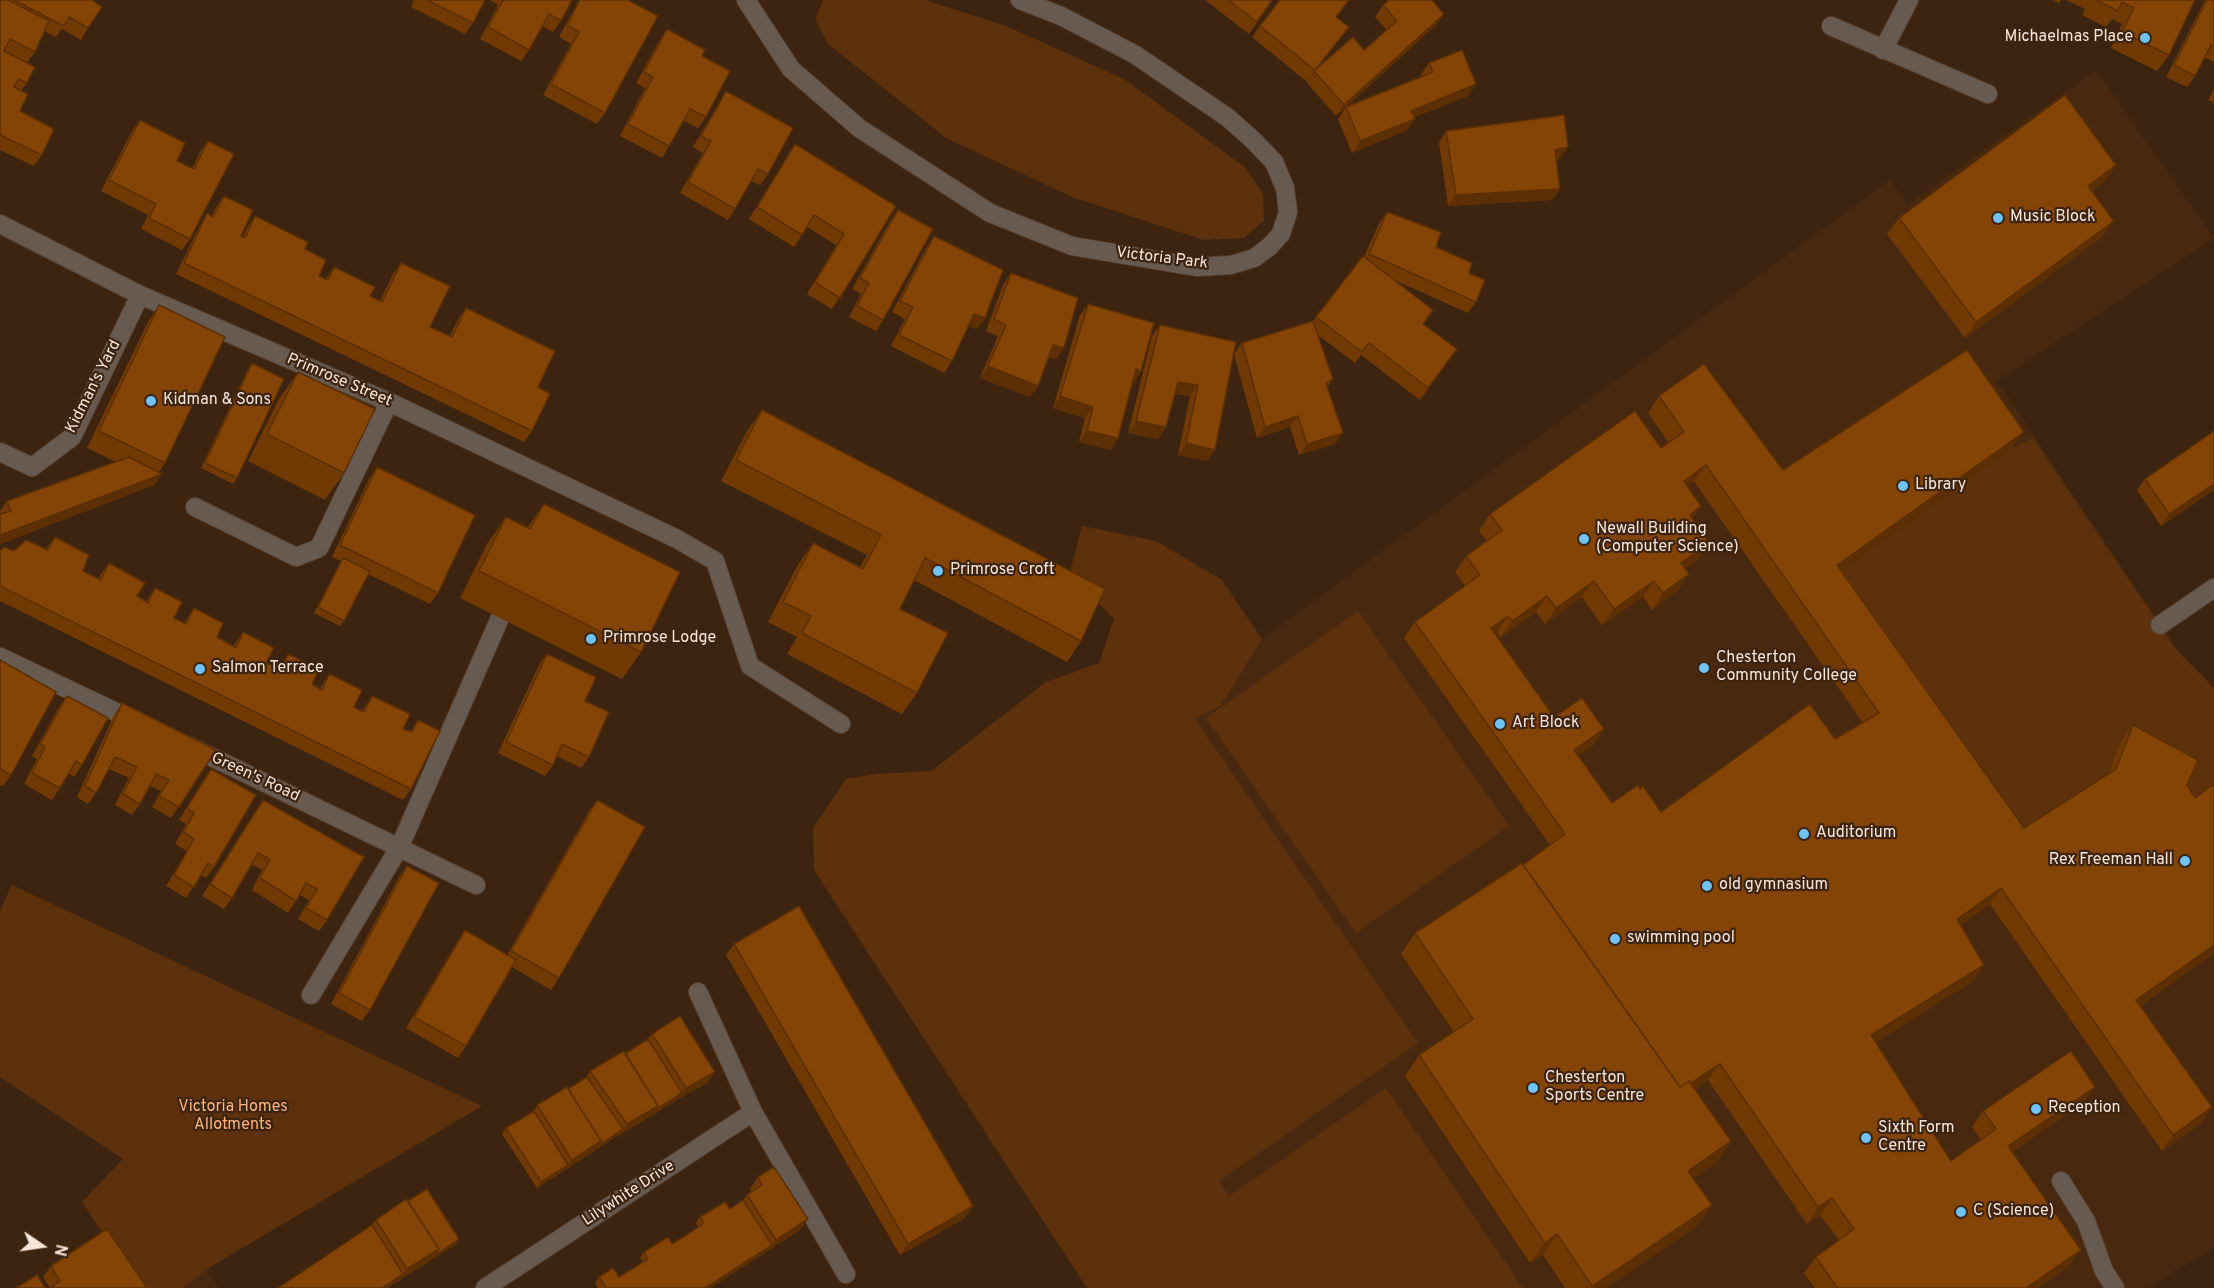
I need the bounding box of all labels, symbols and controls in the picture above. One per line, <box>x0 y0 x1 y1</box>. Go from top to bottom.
place label: Michaelmas Place <box>2005 28 2133 48</box>
marker: Michaelmas Place <box>2138 31 2152 45</box>
place label: Music Block <box>2010 208 2096 228</box>
marker: Music Block <box>1991 211 2005 225</box>
street label: Victoria Park <box>1115 244 1209 274</box>
street label: Kidman's Yard <box>62 337 126 437</box>
street label: Primrose Street <box>284 350 394 412</box>
place label: Kidman & Sons <box>163 391 271 411</box>
marker: Kidman & Sons <box>144 394 158 408</box>
place label: Library <box>1915 476 1966 496</box>
marker: Library <box>1896 479 1910 493</box>
place label: Newall Building (Computer Science) <box>1596 520 1739 558</box>
marker: Newall Building (Computer Science) <box>1577 532 1591 546</box>
place label: Primrose Croft <box>950 561 1055 581</box>
marker: Primrose Croft <box>931 564 945 578</box>
place label: Primrose Lodge <box>603 629 716 649</box>
marker: Primrose Lodge <box>584 632 598 646</box>
place label: Chesterton Community College <box>1716 649 1857 687</box>
place label: Salmon Terrace <box>212 659 324 679</box>
marker: Chesterton Community College <box>1697 661 1711 675</box>
marker: Salmon Terrace <box>193 662 207 676</box>
place label: Art Block <box>1512 714 1580 734</box>
marker: Art Block <box>1493 717 1507 731</box>
street label: Green's Road <box>208 749 302 807</box>
place label: Auditorium <box>1816 824 1896 844</box>
marker: Auditorium <box>1797 827 1811 841</box>
place label: Rex Freeman Hall <box>2049 851 2173 871</box>
marker: Rex Freeman Hall <box>2178 854 2192 868</box>
place label: old gymnasium <box>1719 876 1828 896</box>
marker: old gymnasium <box>1700 879 1714 893</box>
place label: swimming pool <box>1627 929 1735 949</box>
marker: swimming pool <box>1608 932 1622 946</box>
place label: Chesterton Sports Centre <box>1545 1069 1644 1107</box>
marker: Chesterton Sports Centre <box>1526 1081 1540 1095</box>
park label: Victoria Homes Allotments <box>178 1098 288 1136</box>
place label: Reception <box>2048 1099 2121 1119</box>
marker: Reception <box>2029 1102 2043 1116</box>
place label: Sixth Form Centre <box>1878 1119 1955 1157</box>
marker: Sixth Form Centre <box>1859 1131 1873 1145</box>
street label: Lilywhite Drive <box>579 1157 679 1231</box>
place label: C (Science) <box>1973 1202 2054 1222</box>
marker: C (Science) <box>1954 1205 1968 1219</box>
north arrow <box>12 1216 72 1276</box>
text: N <box>49 1242 71 1258</box>

